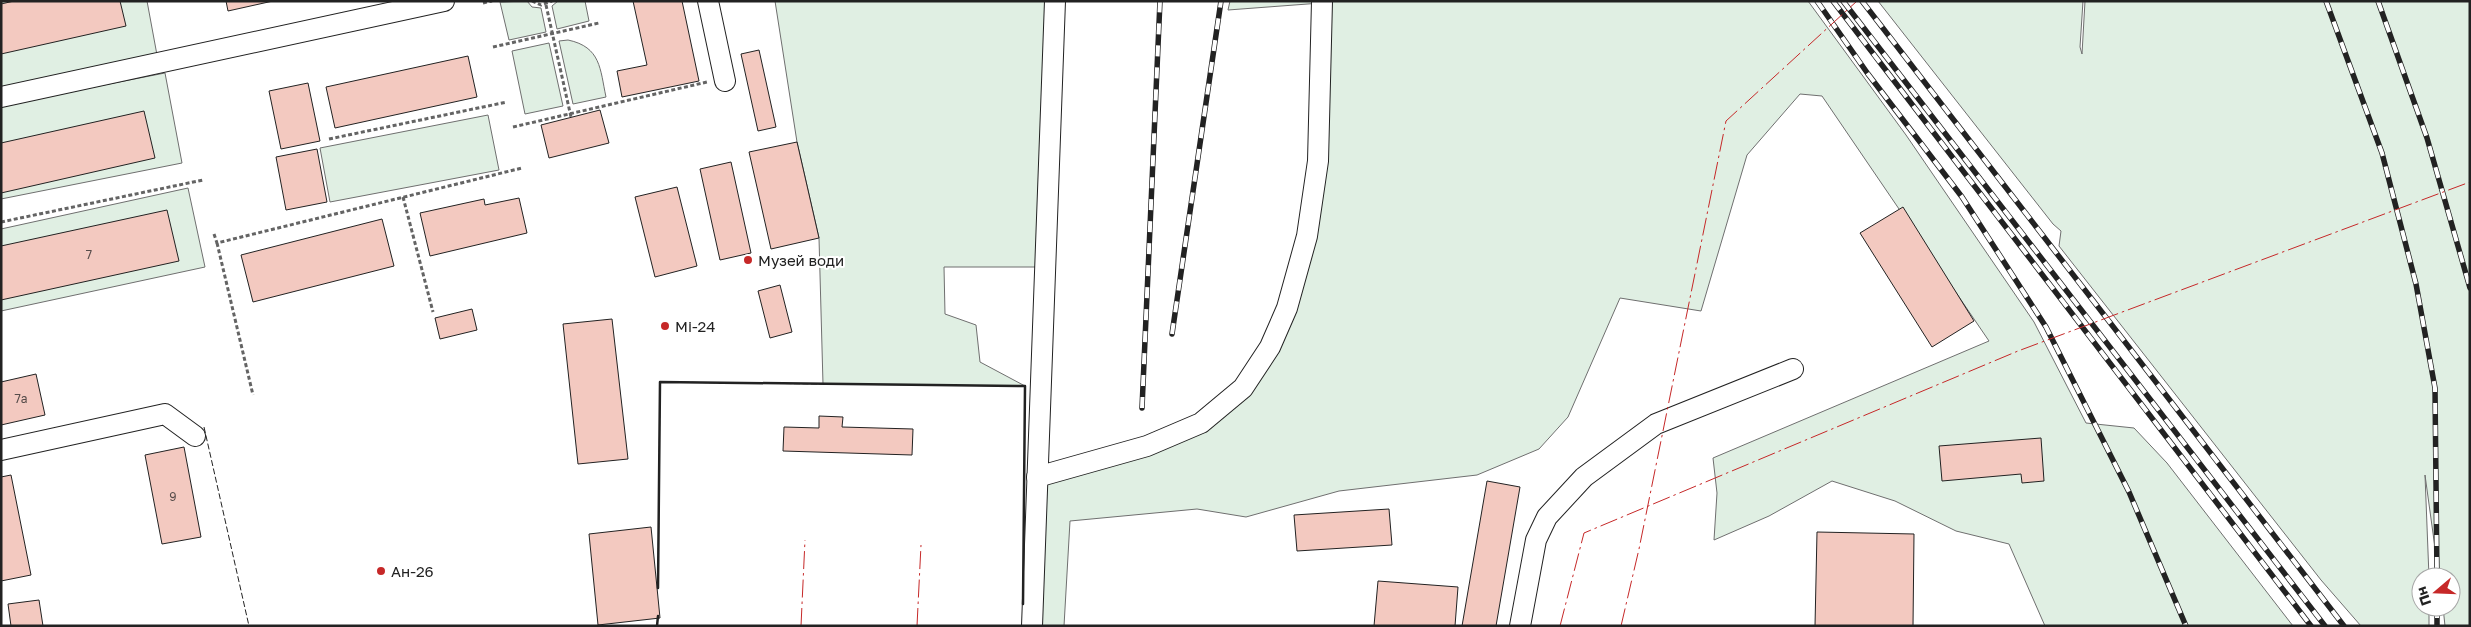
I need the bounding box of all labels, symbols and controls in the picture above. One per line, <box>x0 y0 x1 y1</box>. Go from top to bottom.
house number: 7 <box>86 247 92 262</box>
place label: Музей води <box>758 251 844 269</box>
marker: Музей води <box>742 254 754 266</box>
place label: Мі-24 <box>675 317 715 335</box>
marker: Мі-24 <box>659 320 671 332</box>
house number: 7а <box>14 391 28 406</box>
house number: 9 <box>169 489 177 504</box>
place label: Ан-26 <box>391 562 434 580</box>
marker: Ан-26 <box>375 565 387 577</box>
north arrow <box>2411 567 2461 617</box>
text: Пн <box>2412 585 2434 608</box>

